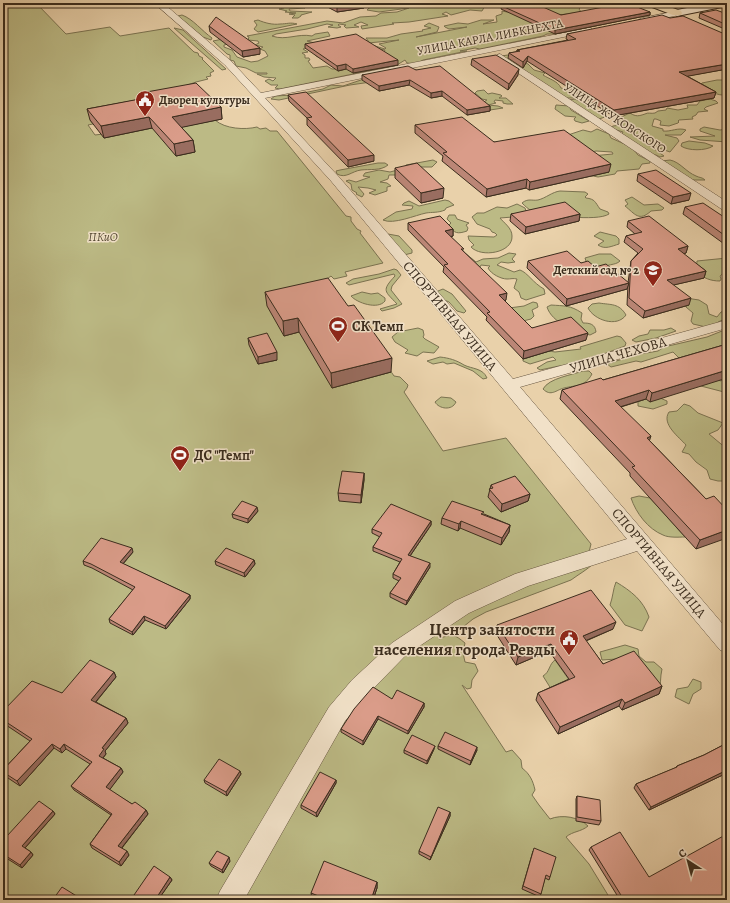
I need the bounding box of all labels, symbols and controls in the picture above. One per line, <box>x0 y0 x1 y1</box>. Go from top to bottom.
street label: УЛИЦА КАРЛА ЛИБКНЕХТА <box>416 15 565 59</box>
street label: УЛИЦА ЖУКОВСКОГО <box>561 79 669 157</box>
public building icon: Дворец культуры <box>134 89 156 117</box>
place label: Дворец культуры <box>159 92 250 108</box>
park label: ПКиО <box>88 229 118 245</box>
street label: СПОРТИВНАЯ УЛИЦА <box>398 257 502 376</box>
school or university icon: Детский сад № 2 <box>642 259 664 287</box>
place label: Детский сад № 2 <box>553 262 639 278</box>
sports icon: СК Темп <box>327 315 349 343</box>
place label: СК Темп <box>352 317 404 336</box>
street label: УЛИЦА ЧЕХОВА <box>567 332 669 378</box>
sports icon: ДС "Темп" <box>169 444 191 472</box>
place label: ДС "Темп" <box>194 446 255 465</box>
street label: СПОРТИВНАЯ УЛИЦА <box>607 504 711 623</box>
place label: Центр занятости населения города Ревды <box>374 618 555 661</box>
public building icon: Центр занятости населения города Ревды <box>558 628 580 656</box>
north arrow <box>668 841 708 881</box>
text: С <box>675 845 690 861</box>

